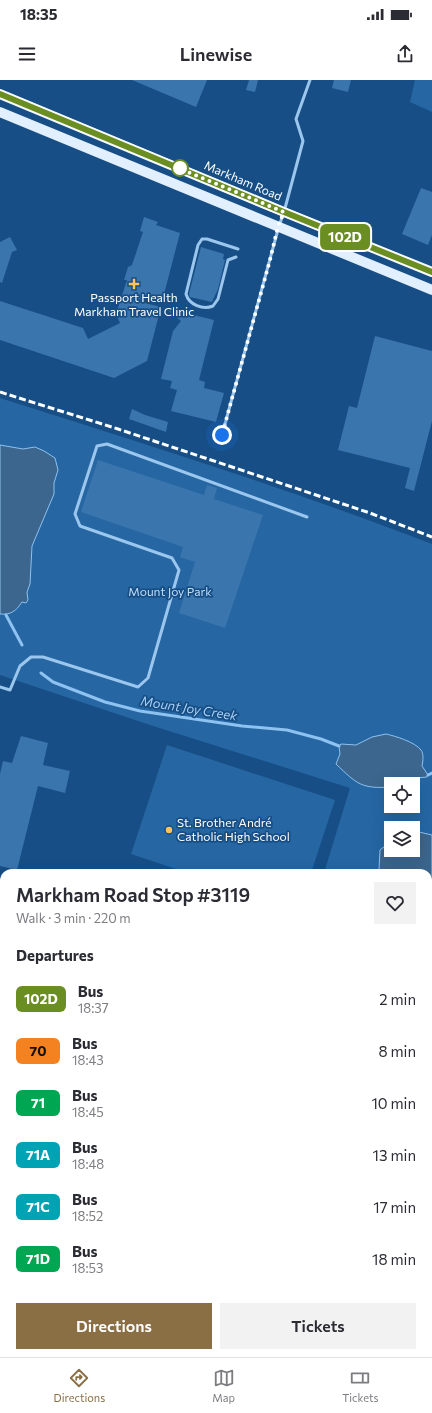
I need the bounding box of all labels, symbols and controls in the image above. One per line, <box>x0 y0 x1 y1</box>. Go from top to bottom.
text: 18:35 <box>20 5 58 23</box>
icon: menu <box>16 43 38 65</box>
text: Linewise <box>180 43 252 65</box>
icon: share <box>394 43 416 65</box>
street label: Markham Road <box>203 157 284 203</box>
unlabelled marker <box>171 159 189 177</box>
line badge: 102D <box>317 224 373 250</box>
text: 102D <box>328 228 362 245</box>
marker: Passport Health Markham Travel Clinic <box>128 278 140 290</box>
place label: Passport Health Markham Travel Clinic <box>74 290 194 318</box>
your location <box>212 425 232 445</box>
park label: Mount Joy Park <box>128 584 212 599</box>
water label: Mount Joy Creek <box>140 692 239 724</box>
map controls <box>384 777 420 857</box>
button: locate <box>384 777 420 813</box>
place label: St. Brother André Catholic High School <box>177 815 290 843</box>
button: layers <box>384 821 420 857</box>
marker: St. Brother André Catholic High School <box>164 825 174 835</box>
button: heart <box>374 882 416 924</box>
text: Markham Road Stop #3119 <box>16 883 250 906</box>
text: Walk · 3 min · 220 m <box>16 910 131 926</box>
text: Departures <box>16 946 94 964</box>
text: Bus <box>78 982 103 1000</box>
text: 102D <box>24 990 58 1007</box>
text: 2 min <box>379 990 416 1008</box>
text: 18:37 <box>78 1000 109 1016</box>
text: Bus <box>72 1034 97 1052</box>
text: 70 <box>30 1042 46 1059</box>
text: 8 min <box>378 1042 416 1060</box>
text: 18:43 <box>72 1052 104 1068</box>
text: Bus <box>72 1086 97 1104</box>
text: 71 <box>31 1094 45 1111</box>
text: 10 min <box>371 1094 416 1112</box>
text: 18:45 <box>72 1104 104 1120</box>
text: Bus <box>72 1138 97 1156</box>
text: 71A <box>26 1146 50 1163</box>
text: 13 min <box>373 1146 416 1164</box>
text: 18:48 <box>72 1156 104 1172</box>
text: Bus <box>72 1190 97 1208</box>
text: 71C <box>26 1198 50 1215</box>
text: 17 min <box>373 1198 416 1216</box>
text: 18:52 <box>72 1208 103 1224</box>
text: Bus <box>72 1242 97 1260</box>
text: 71D <box>26 1250 50 1267</box>
text: 18 min <box>372 1250 416 1268</box>
text: 18:53 <box>72 1260 103 1276</box>
button: Directions <box>16 1303 212 1349</box>
button: Tickets <box>220 1303 416 1349</box>
tab: Directions <box>54 1367 105 1404</box>
tab: Map <box>212 1367 235 1404</box>
tab: Tickets <box>342 1367 378 1404</box>

